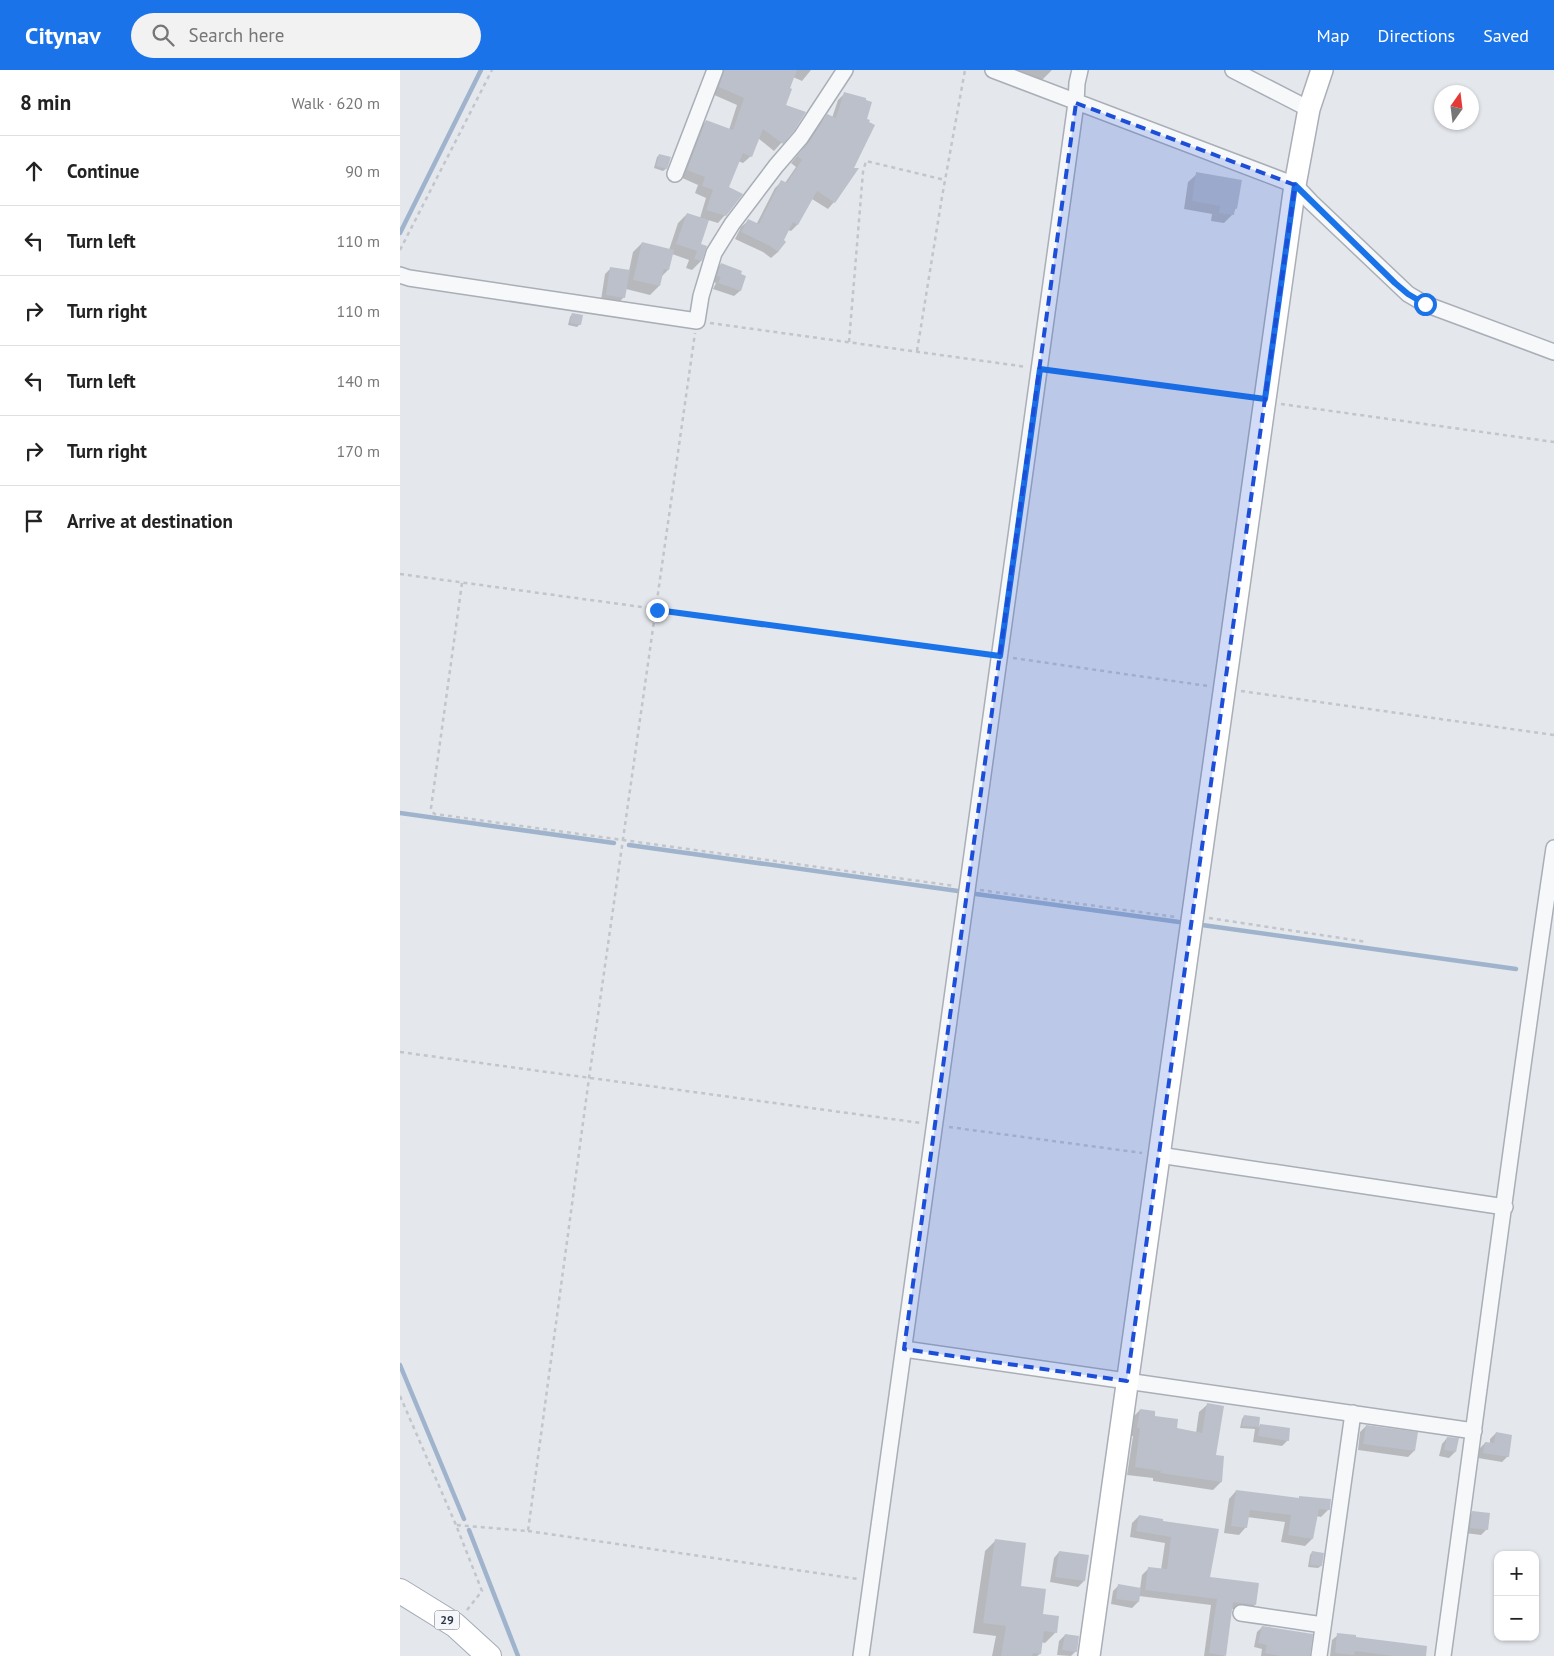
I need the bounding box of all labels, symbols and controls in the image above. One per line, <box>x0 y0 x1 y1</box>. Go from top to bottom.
search box <box>131 13 481 58</box>
text: Citynav <box>25 20 101 51</box>
icon: search <box>149 21 177 49</box>
text: Search here <box>189 23 284 47</box>
text: Map <box>1317 24 1349 47</box>
text: Directions <box>1377 24 1455 47</box>
text: Saved <box>1483 24 1529 47</box>
north arrow <box>1434 85 1479 130</box>
text: 8 min <box>20 89 71 116</box>
text: Walk · 620 m <box>291 93 380 113</box>
icon: ahead <box>20 157 48 185</box>
text: Continue <box>67 159 139 183</box>
text: 90 m <box>345 161 380 181</box>
icon: left <box>20 227 48 255</box>
text: Turn left <box>67 229 136 253</box>
text: 110 m <box>337 231 380 251</box>
route start <box>1414 293 1437 316</box>
icon: right <box>20 297 48 325</box>
text: Turn right <box>67 299 147 323</box>
text: 110 m <box>337 301 380 321</box>
icon: left <box>20 367 48 395</box>
text: Turn left <box>67 369 136 393</box>
text: 140 m <box>337 371 380 391</box>
icon: right <box>20 437 48 465</box>
text: Turn right <box>67 439 147 463</box>
text: 170 m <box>337 441 380 461</box>
icon: arrive <box>20 507 48 535</box>
text: Arrive at destination <box>67 509 233 533</box>
route end <box>646 599 669 622</box>
map controls <box>1494 1551 1539 1641</box>
button: + <box>1494 1551 1539 1596</box>
button: − <box>1494 1596 1539 1641</box>
road number: 29 <box>434 1610 460 1630</box>

